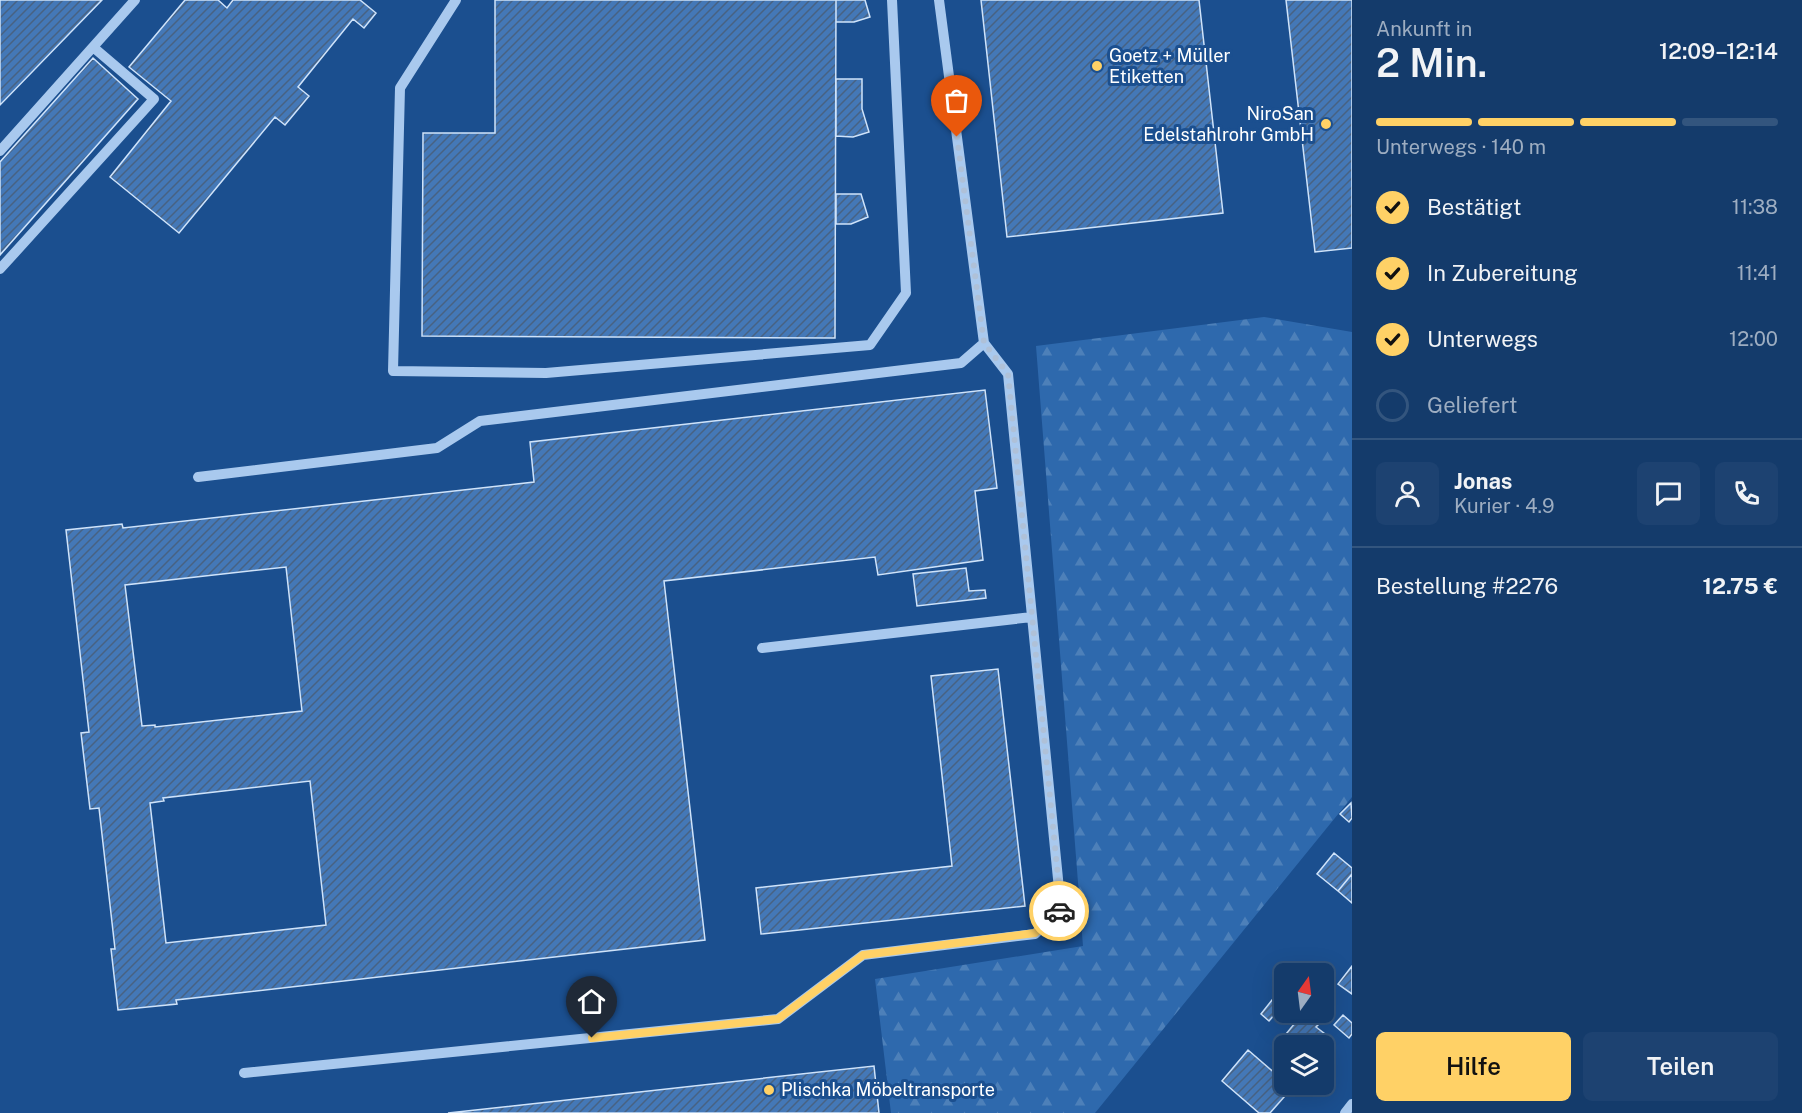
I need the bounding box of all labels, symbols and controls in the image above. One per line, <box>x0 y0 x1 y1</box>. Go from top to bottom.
text: Ankunft in <box>1376 17 1472 41</box>
text: 12:09–12:14 <box>1659 38 1778 64</box>
text: 2 Min. <box>1376 40 1487 86</box>
place label: Goetz + Müller Etiketten <box>1109 45 1230 87</box>
marker: Goetz + Müller Etiketten <box>1090 59 1104 73</box>
pin <box>931 75 982 137</box>
icon: bag <box>940 84 973 117</box>
place label: NiroSan Edelstahlrohr GmbH <box>1143 103 1314 145</box>
marker: NiroSan Edelstahlrohr GmbH <box>1319 117 1333 131</box>
text: Unterwegs · 140 m <box>1376 135 1546 159</box>
icon: check <box>1376 191 1409 224</box>
text: Bestätigt <box>1427 194 1522 220</box>
text: 11:38 <box>1732 195 1778 219</box>
icon: check <box>1376 257 1409 290</box>
text: In Zubereitung <box>1427 260 1578 286</box>
text: 11:41 <box>1737 261 1778 285</box>
icon: check <box>1376 323 1409 356</box>
text: Unterwegs <box>1427 326 1538 352</box>
text: 12:00 <box>1729 327 1778 351</box>
text: Geliefert <box>1427 392 1517 418</box>
button: person <box>1376 462 1439 525</box>
button: chat <box>1637 462 1700 525</box>
button: phone <box>1715 462 1778 525</box>
text: Jonas <box>1454 468 1512 494</box>
text: Kurier · 4.9 <box>1454 494 1554 518</box>
text: Bestellung #2276 <box>1376 573 1558 599</box>
text: 12.75 € <box>1703 573 1778 599</box>
courier <box>1029 881 1089 941</box>
icon: car <box>1043 895 1076 928</box>
north arrow <box>1274 963 1334 1023</box>
map controls <box>1274 963 1334 1095</box>
pin <box>566 976 617 1038</box>
icon: home <box>575 985 608 1018</box>
button: Hilfe <box>1376 1032 1571 1101</box>
button: Teilen <box>1583 1032 1778 1101</box>
button: layers <box>1274 1035 1334 1095</box>
place label: Plischka Möbeltransporte <box>781 1079 995 1100</box>
marker: Plischka Möbeltransporte <box>762 1083 776 1097</box>

